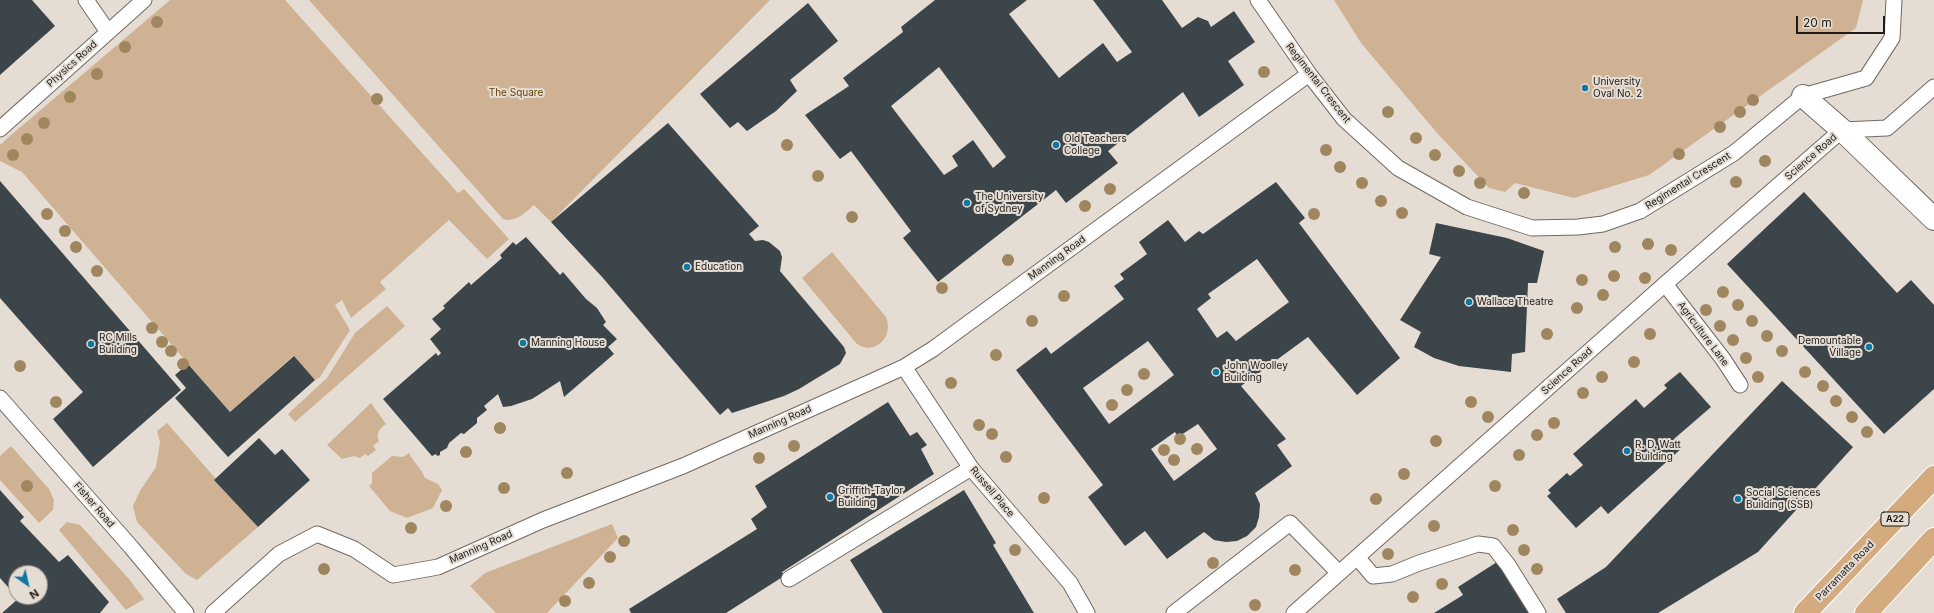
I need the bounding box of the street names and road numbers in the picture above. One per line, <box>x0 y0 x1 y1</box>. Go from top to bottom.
street label: Physics Road <box>44 38 100 90</box>
street label: Regimental Crescent <box>1283 41 1353 125</box>
street label: Science Road <box>1783 131 1839 183</box>
street label: Regimental Crescent <box>1643 150 1733 212</box>
street label: Manning Road <box>1026 233 1088 283</box>
street label: Agriculture Lane <box>1675 299 1731 369</box>
street label: Science Road <box>1539 345 1595 397</box>
street label: Manning Road <box>747 403 813 441</box>
street label: Russell Place <box>967 464 1017 520</box>
street label: Fisher Road <box>71 480 117 530</box>
road number: A22 <box>1881 512 1909 526</box>
street label: Manning Road <box>448 528 514 566</box>
street label: Parramatta Road <box>1813 539 1877 603</box>

